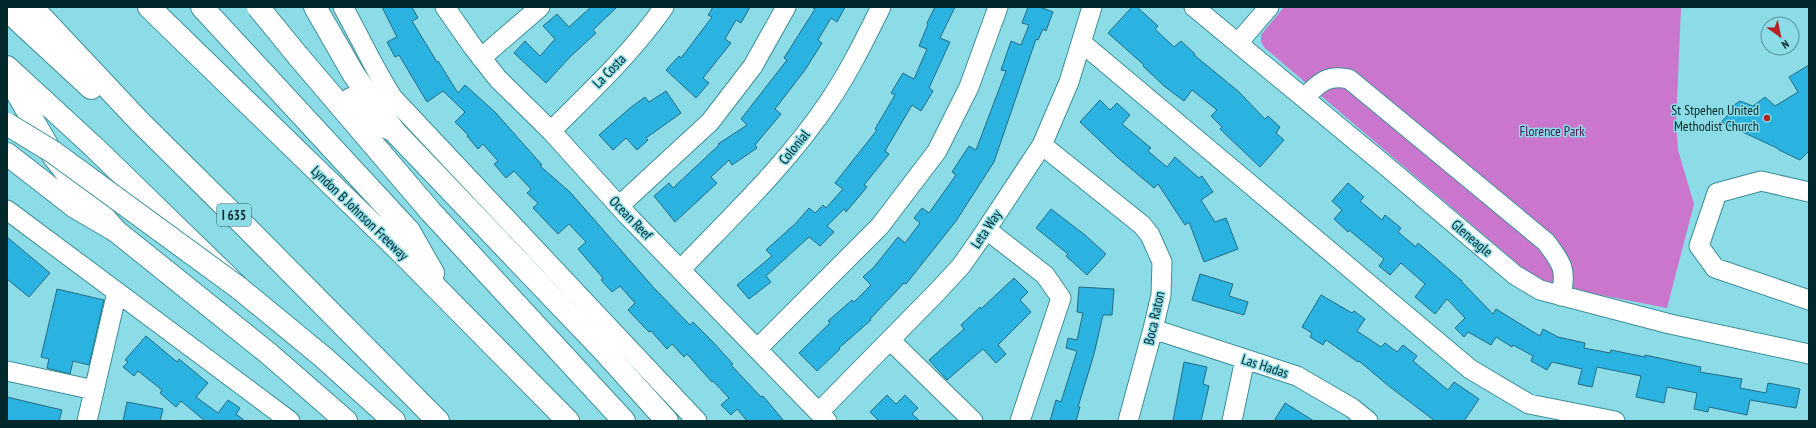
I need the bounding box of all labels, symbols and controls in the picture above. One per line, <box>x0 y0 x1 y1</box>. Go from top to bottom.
north arrow <box>1760 16 1800 56</box>
text: N <box>1779 37 1792 52</box>
street label: La Costa <box>588 50 630 92</box>
place label: St Stpehen United Methodist Church <box>1671 101 1759 135</box>
marker: St Stpehen United Methodist Church <box>1762 113 1772 123</box>
park label: Florence Park <box>1519 122 1585 140</box>
street label: Colonial <box>775 125 814 168</box>
street label: Lyndon B Johnson Freeway <box>307 162 413 265</box>
street label: Ocean Reef <box>606 192 657 244</box>
road number: I 635 <box>217 204 251 226</box>
street label: Leta Way <box>967 206 1006 252</box>
street label: Gleneagle <box>1448 215 1497 261</box>
street label: Boca Raton <box>1140 289 1168 347</box>
street label: Las Hadas <box>1239 350 1291 382</box>

